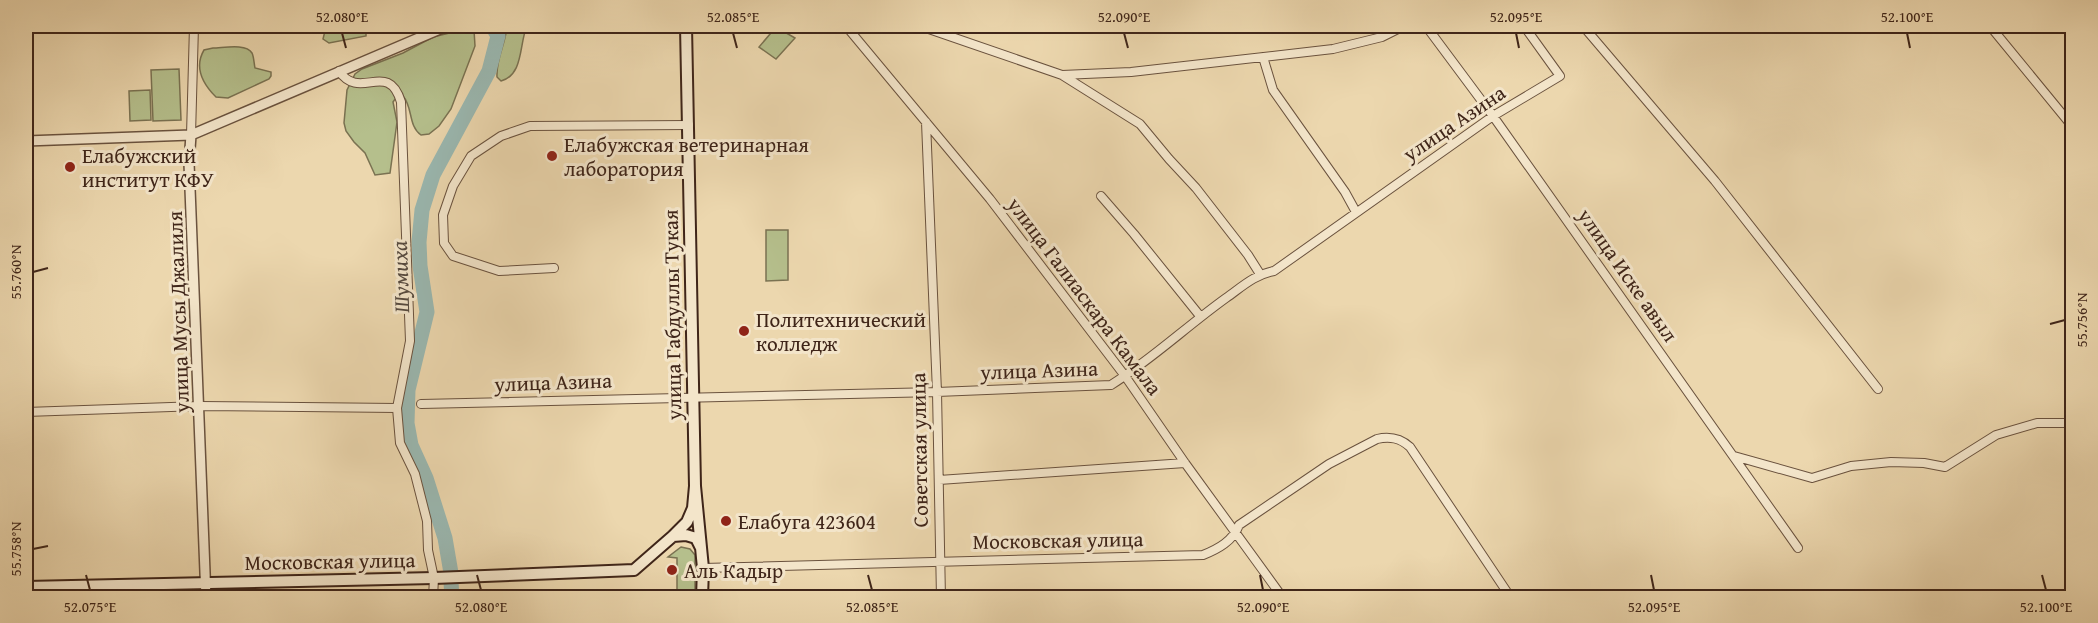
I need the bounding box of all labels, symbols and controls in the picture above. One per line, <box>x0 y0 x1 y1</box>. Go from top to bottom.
text: 52.080°E <box>316 6 369 27</box>
text: 52.085°E <box>707 6 760 27</box>
text: 52.090°E <box>1098 6 1151 27</box>
text: 52.095°E <box>1490 6 1543 27</box>
text: 52.100°E <box>1881 6 1934 27</box>
street label: улица Азина <box>1396 77 1512 169</box>
place label: Елабужская ветеринарная лаборатория <box>564 129 809 184</box>
place label: Елабужский институт КФУ <box>82 140 214 195</box>
marker: Елабужская ветеринарная лаборатория <box>545 149 559 163</box>
marker: Елабужский институт КФУ <box>63 160 77 174</box>
street label: улица Галиаскара Камала <box>999 190 1170 402</box>
street label: улица Иске авыл <box>1570 201 1686 348</box>
street label: улица Габдуллы Тукая <box>655 209 689 422</box>
street label: улица Мусы Джалиля <box>159 210 197 415</box>
water label: Шумиха <box>383 240 417 314</box>
text: 55.760°N <box>5 244 26 299</box>
text: 55.756°N <box>2071 292 2092 347</box>
place label: Политехнический колледж <box>756 304 926 359</box>
marker: Политехнический колледж <box>737 324 751 338</box>
street label: улица Азина <box>979 352 1098 388</box>
street label: улица Азина <box>493 364 612 400</box>
street label: Советская улица <box>902 372 936 528</box>
place label: Елабуга 423604 <box>738 506 876 537</box>
marker: Елабуга 423604 <box>719 514 733 528</box>
text: 55.758°N <box>5 521 26 576</box>
street label: Московская улица <box>972 523 1144 557</box>
street label: Московская улица <box>244 544 416 578</box>
place label: Аль Кадыр <box>684 555 783 586</box>
marker: Аль Кадыр <box>665 563 679 577</box>
text: 52.075°E <box>64 596 117 617</box>
text: 52.080°E <box>455 596 508 617</box>
text: 52.085°E <box>846 596 899 617</box>
text: 52.090°E <box>1237 596 1290 617</box>
text: 52.095°E <box>1628 596 1681 617</box>
text: 52.100°E <box>2020 596 2073 617</box>

